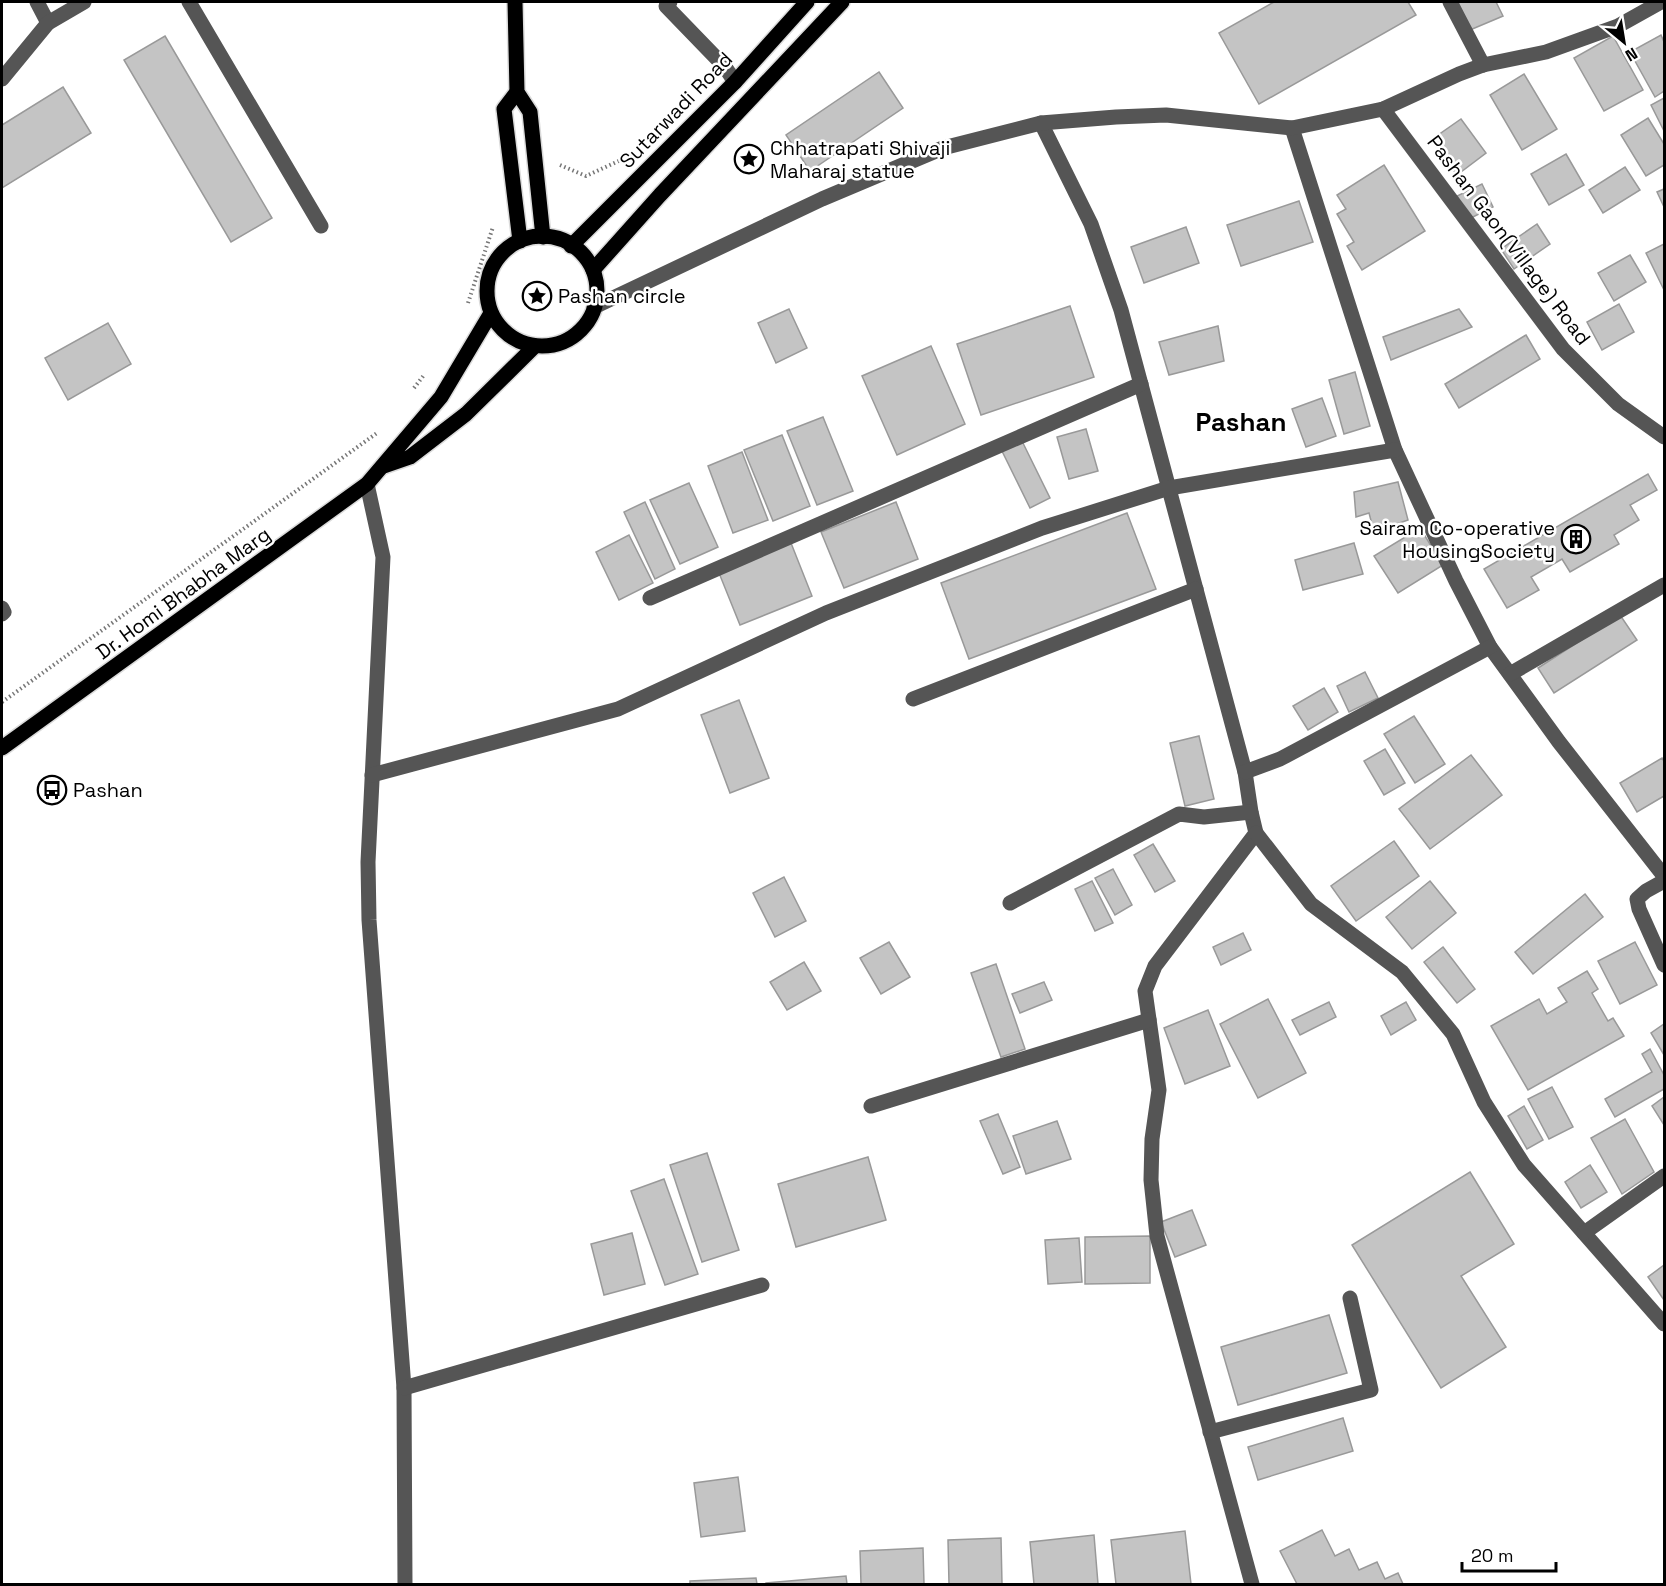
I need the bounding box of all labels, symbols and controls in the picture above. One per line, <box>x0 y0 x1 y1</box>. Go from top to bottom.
north arrow <box>1594 12 1654 72</box>
text: N <box>1621 43 1641 66</box>
street label: Sutarwadi Road <box>614 46 738 174</box>
street label: Pashan Gaon(Village) Road <box>1422 130 1596 350</box>
place label: Chhatrapati Shivaji Maharaj statue <box>770 135 950 184</box>
place icon: Chhatrapati Shivaji Maharaj statue <box>733 143 765 175</box>
place icon: Pashan circle <box>521 280 553 312</box>
place label: Pashan circle <box>558 283 686 309</box>
district label: Pashan <box>1195 405 1287 439</box>
place label: Sairam Co-operative HousingSociety <box>1360 515 1555 564</box>
street label: Dr. Homi Bhabha Marg <box>91 521 275 665</box>
building icon: Sairam Co-operative HousingSociety <box>1560 523 1592 555</box>
bus stop icon: Pashan <box>36 774 68 806</box>
place label: Pashan <box>73 777 143 803</box>
scale bar <box>1462 1535 1556 1573</box>
text: 20 m <box>1471 1544 1514 1567</box>

